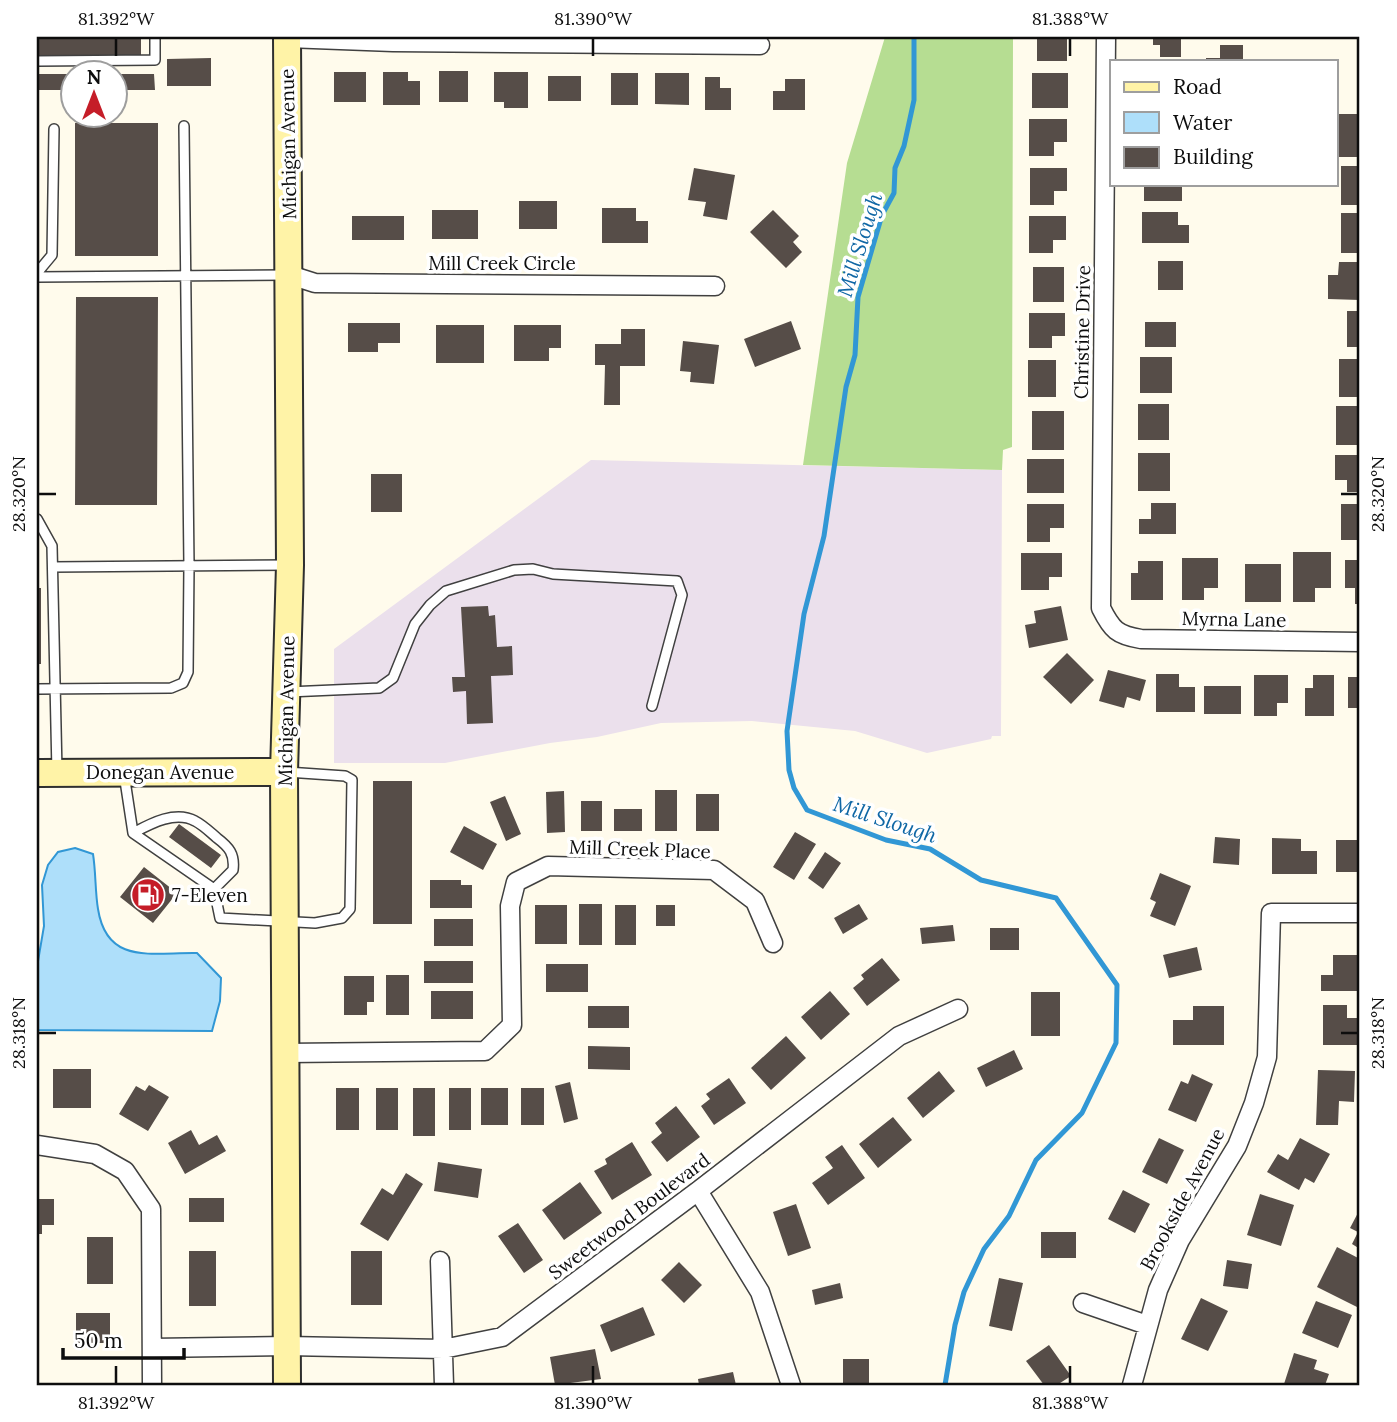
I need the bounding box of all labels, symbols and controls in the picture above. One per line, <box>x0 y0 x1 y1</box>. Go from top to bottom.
text: 81.392°W <box>78 7 155 30</box>
text: 81.390°W <box>554 7 633 30</box>
text: 81.388°W <box>1032 7 1109 30</box>
north arrow <box>60 60 130 130</box>
legend <box>1110 60 1338 186</box>
text: N <box>87 65 102 89</box>
street label: Michigan Avenue <box>275 68 301 220</box>
text: Road <box>1173 73 1222 100</box>
text: Water <box>1173 109 1232 136</box>
text: Building <box>1173 143 1253 170</box>
water label: Mill Slough <box>831 190 888 300</box>
street label: Mill Creek Circle <box>428 251 576 275</box>
street label: Christine Drive <box>1069 265 1095 399</box>
text: 28.320°N <box>7 456 30 532</box>
text: 28.320°N <box>1366 456 1389 532</box>
street label: Myrna Lane <box>1181 606 1287 632</box>
street label: Michigan Avenue <box>273 635 299 787</box>
street label: Donegan Avenue <box>86 760 234 784</box>
water label: Mill Slough <box>830 790 940 849</box>
street label: Mill Creek Place <box>569 835 711 863</box>
fuel station icon: 7-Eleven <box>129 876 167 914</box>
place label: 7-Eleven <box>172 883 248 907</box>
text: 28.318°N <box>7 997 30 1069</box>
text: 28.318°N <box>1366 997 1389 1069</box>
street label: Brookside Avenue <box>1134 1124 1230 1274</box>
street label: Sweetwood Boulevard <box>544 1148 714 1284</box>
scale bar <box>63 1317 184 1361</box>
text: 50 m <box>74 1327 123 1354</box>
text: 81.392°W <box>78 1391 155 1414</box>
text: 81.390°W <box>554 1391 633 1414</box>
text: 81.388°W <box>1032 1391 1109 1414</box>

